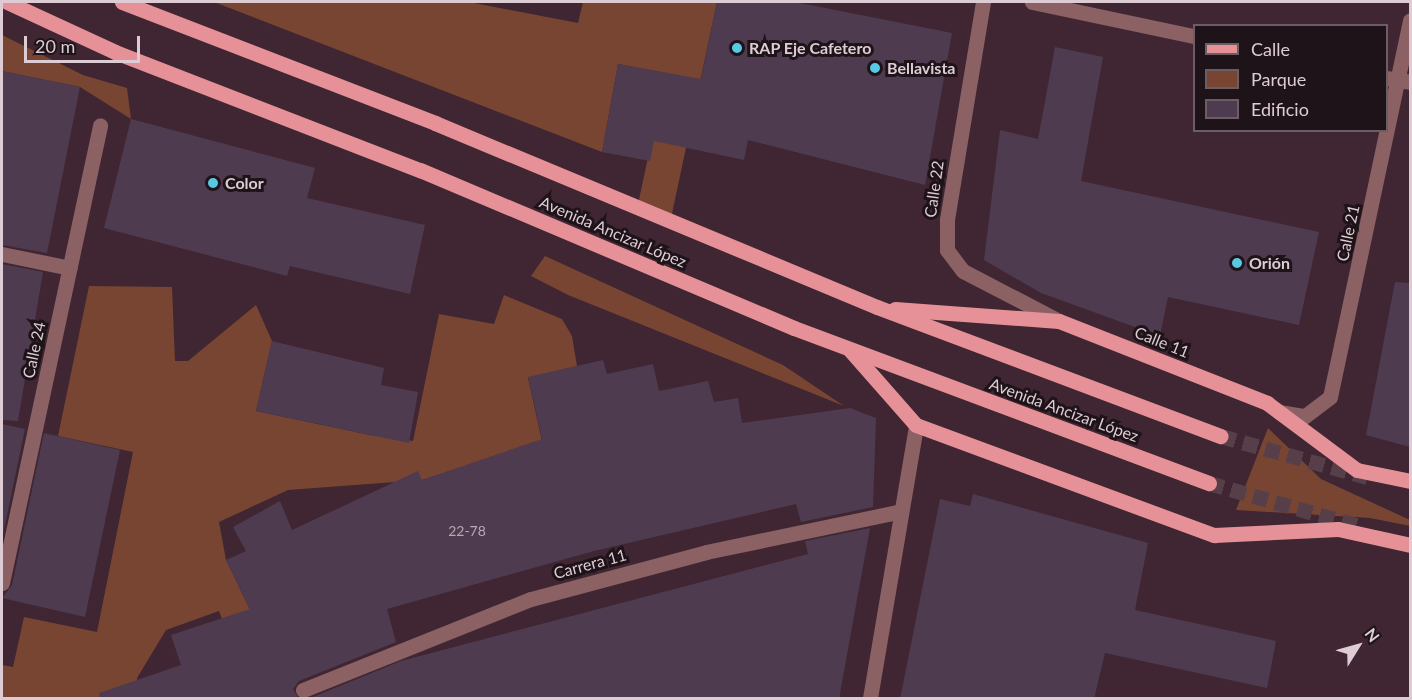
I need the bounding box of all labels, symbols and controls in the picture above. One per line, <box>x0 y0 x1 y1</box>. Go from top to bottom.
scale bar <box>27 24 142 62</box>
legend <box>1193 24 1388 132</box>
text: 20 m <box>35 35 75 57</box>
place label: RAP Eje Cafetero <box>749 38 872 58</box>
text: Calle <box>1251 38 1290 60</box>
marker: RAP Eje Cafetero <box>730 41 744 55</box>
place label: Bellavista <box>887 58 955 78</box>
marker: Bellavista <box>868 61 882 75</box>
text: Parque <box>1251 68 1306 90</box>
text: Edificio <box>1251 98 1309 120</box>
street label: Calle 22 <box>921 159 947 219</box>
place label: Color <box>225 173 264 193</box>
marker: Color <box>206 176 220 190</box>
street label: Avenida Ancizar López <box>536 192 690 272</box>
street label: Calle 21 <box>1333 203 1363 263</box>
place label: Orión <box>1249 253 1290 273</box>
marker: Orión <box>1230 256 1244 270</box>
street label: Calle 24 <box>19 320 49 380</box>
street label: Calle 11 <box>1132 322 1192 362</box>
street label: Avenida Ancizar López <box>986 374 1142 446</box>
house number: 22-78 <box>448 523 486 539</box>
street label: Carrera 11 <box>551 545 629 583</box>
north arrow <box>1328 616 1388 676</box>
text: N <box>1361 624 1384 646</box>

